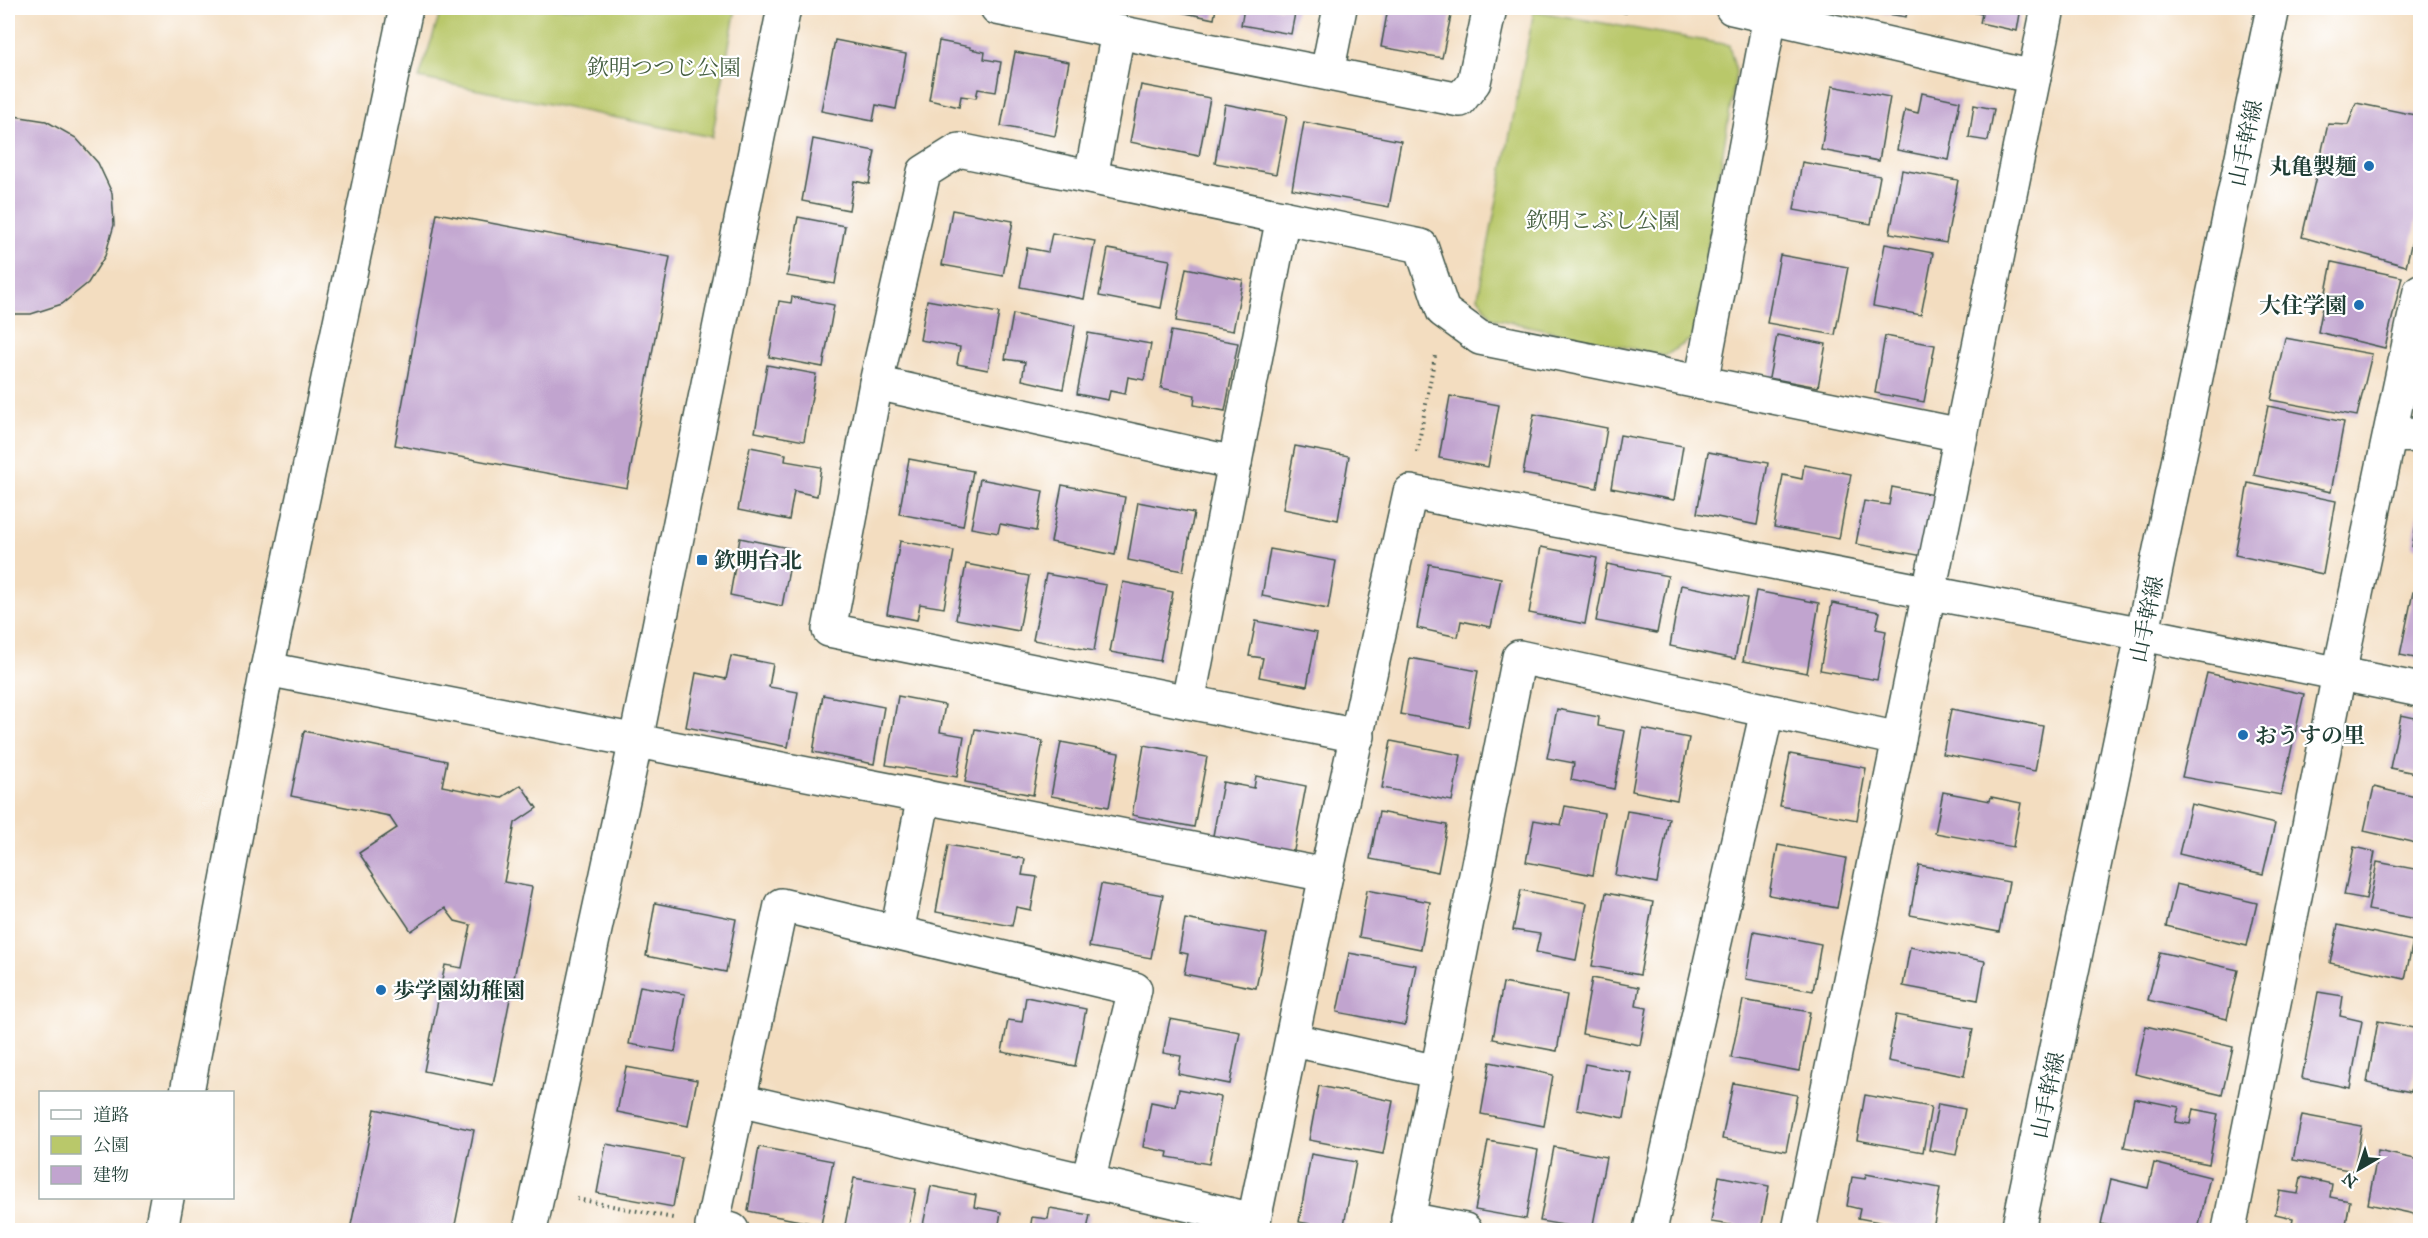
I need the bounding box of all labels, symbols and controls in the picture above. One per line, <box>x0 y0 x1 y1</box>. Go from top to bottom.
park label: 欽明つつじ公園 <box>587 54 741 81</box>
street label: 山手幹線 <box>2223 97 2268 189</box>
place label: 丸亀製麺 <box>2269 153 2357 180</box>
marker: 丸亀製麺 <box>2362 159 2376 173</box>
park label: 欽明こぶし公園 <box>1526 207 1680 234</box>
place label: 大住学園 <box>2259 292 2347 319</box>
marker: 大住学園 <box>2352 298 2366 312</box>
place label: 欽明台北 <box>714 547 802 574</box>
marker: 欽明台北 <box>695 553 709 567</box>
street label: 山手幹線 <box>2124 573 2169 665</box>
place label: おうすの里 <box>2255 722 2365 749</box>
marker: おうすの里 <box>2236 728 2250 742</box>
place label: 歩学園幼稚園 <box>393 977 525 1004</box>
marker: 歩学園幼稚園 <box>374 983 388 997</box>
street label: 山手幹線 <box>2025 1049 2070 1141</box>
legend <box>39 1091 234 1199</box>
text: 道路 <box>93 1104 129 1126</box>
text: 公園 <box>93 1134 129 1156</box>
north arrow <box>2329 1139 2389 1199</box>
text: 建物 <box>93 1164 129 1186</box>
text: N <box>2338 1168 2361 1192</box>

